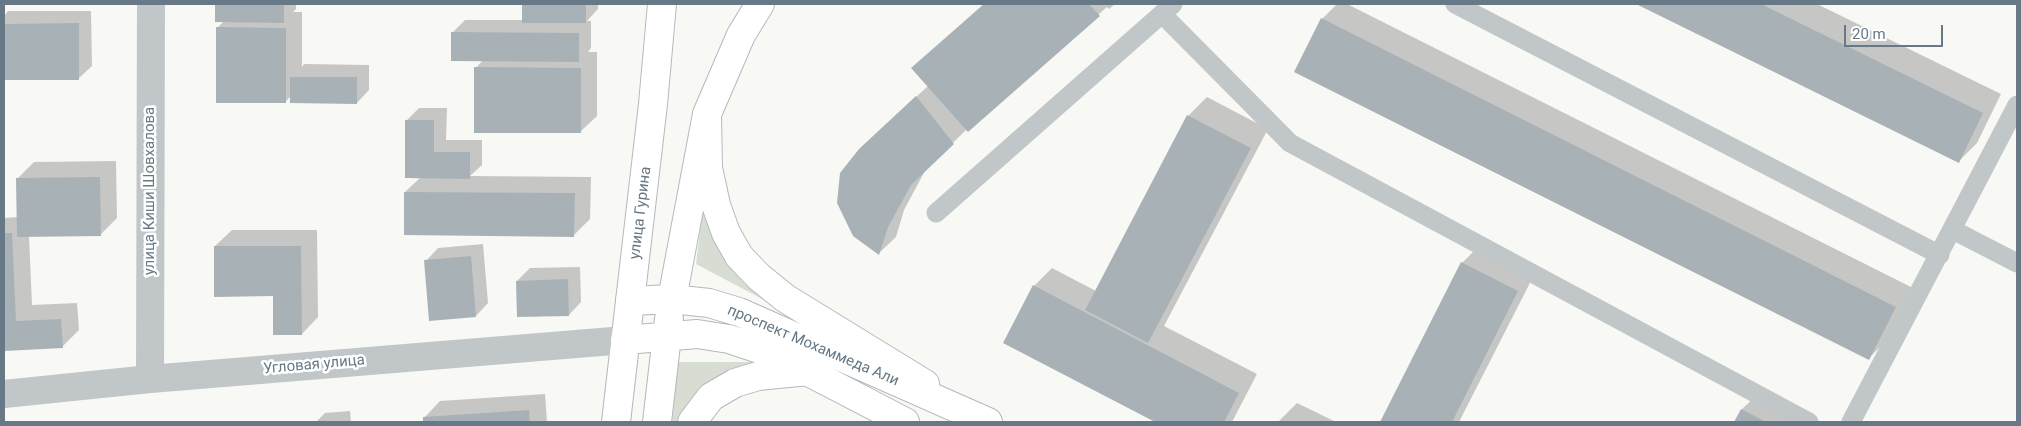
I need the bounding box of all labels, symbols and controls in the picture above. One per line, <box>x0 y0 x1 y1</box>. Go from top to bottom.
scale bar <box>1846 15 1945 47</box>
text: 20 m <box>1852 25 1886 43</box>
street label: улица Киши Шовхалова <box>141 107 159 275</box>
street label: улица Гурина <box>626 166 656 260</box>
street label: проспект Мохаммеда Али <box>725 302 901 390</box>
street label: Угловая улица <box>263 352 365 378</box>

